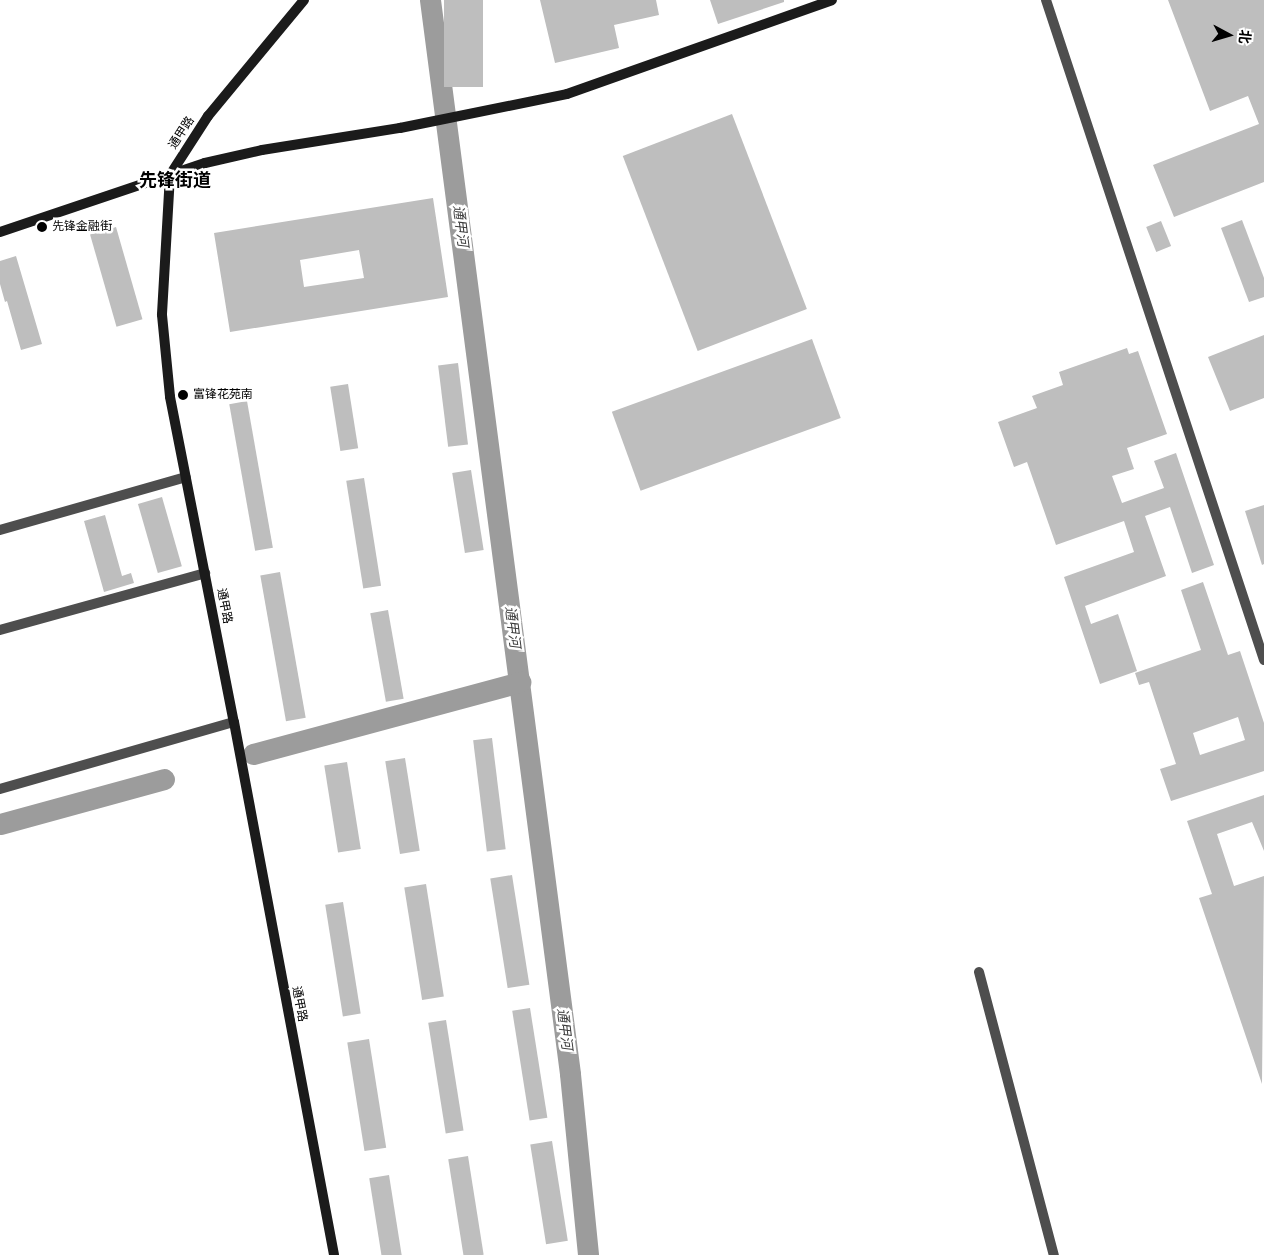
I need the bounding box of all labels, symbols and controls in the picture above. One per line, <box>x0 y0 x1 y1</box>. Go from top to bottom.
north arrow <box>1204 10 1254 60</box>
text: 北 <box>1235 29 1254 44</box>
street label: 通甲路 <box>166 114 198 152</box>
district label: 先锋街道 <box>139 169 211 191</box>
water label: 通甲河 <box>449 204 471 248</box>
place label: 先锋金融街 <box>52 220 112 234</box>
marker: 先锋金融街 <box>36 221 48 233</box>
place label: 富锋花苑南 <box>193 388 253 402</box>
marker: 富锋花苑南 <box>177 389 189 401</box>
street label: 通甲路 <box>213 587 235 625</box>
water label: 通甲河 <box>501 605 523 649</box>
street label: 通甲路 <box>288 985 310 1023</box>
water label: 通甲河 <box>553 1007 575 1051</box>

